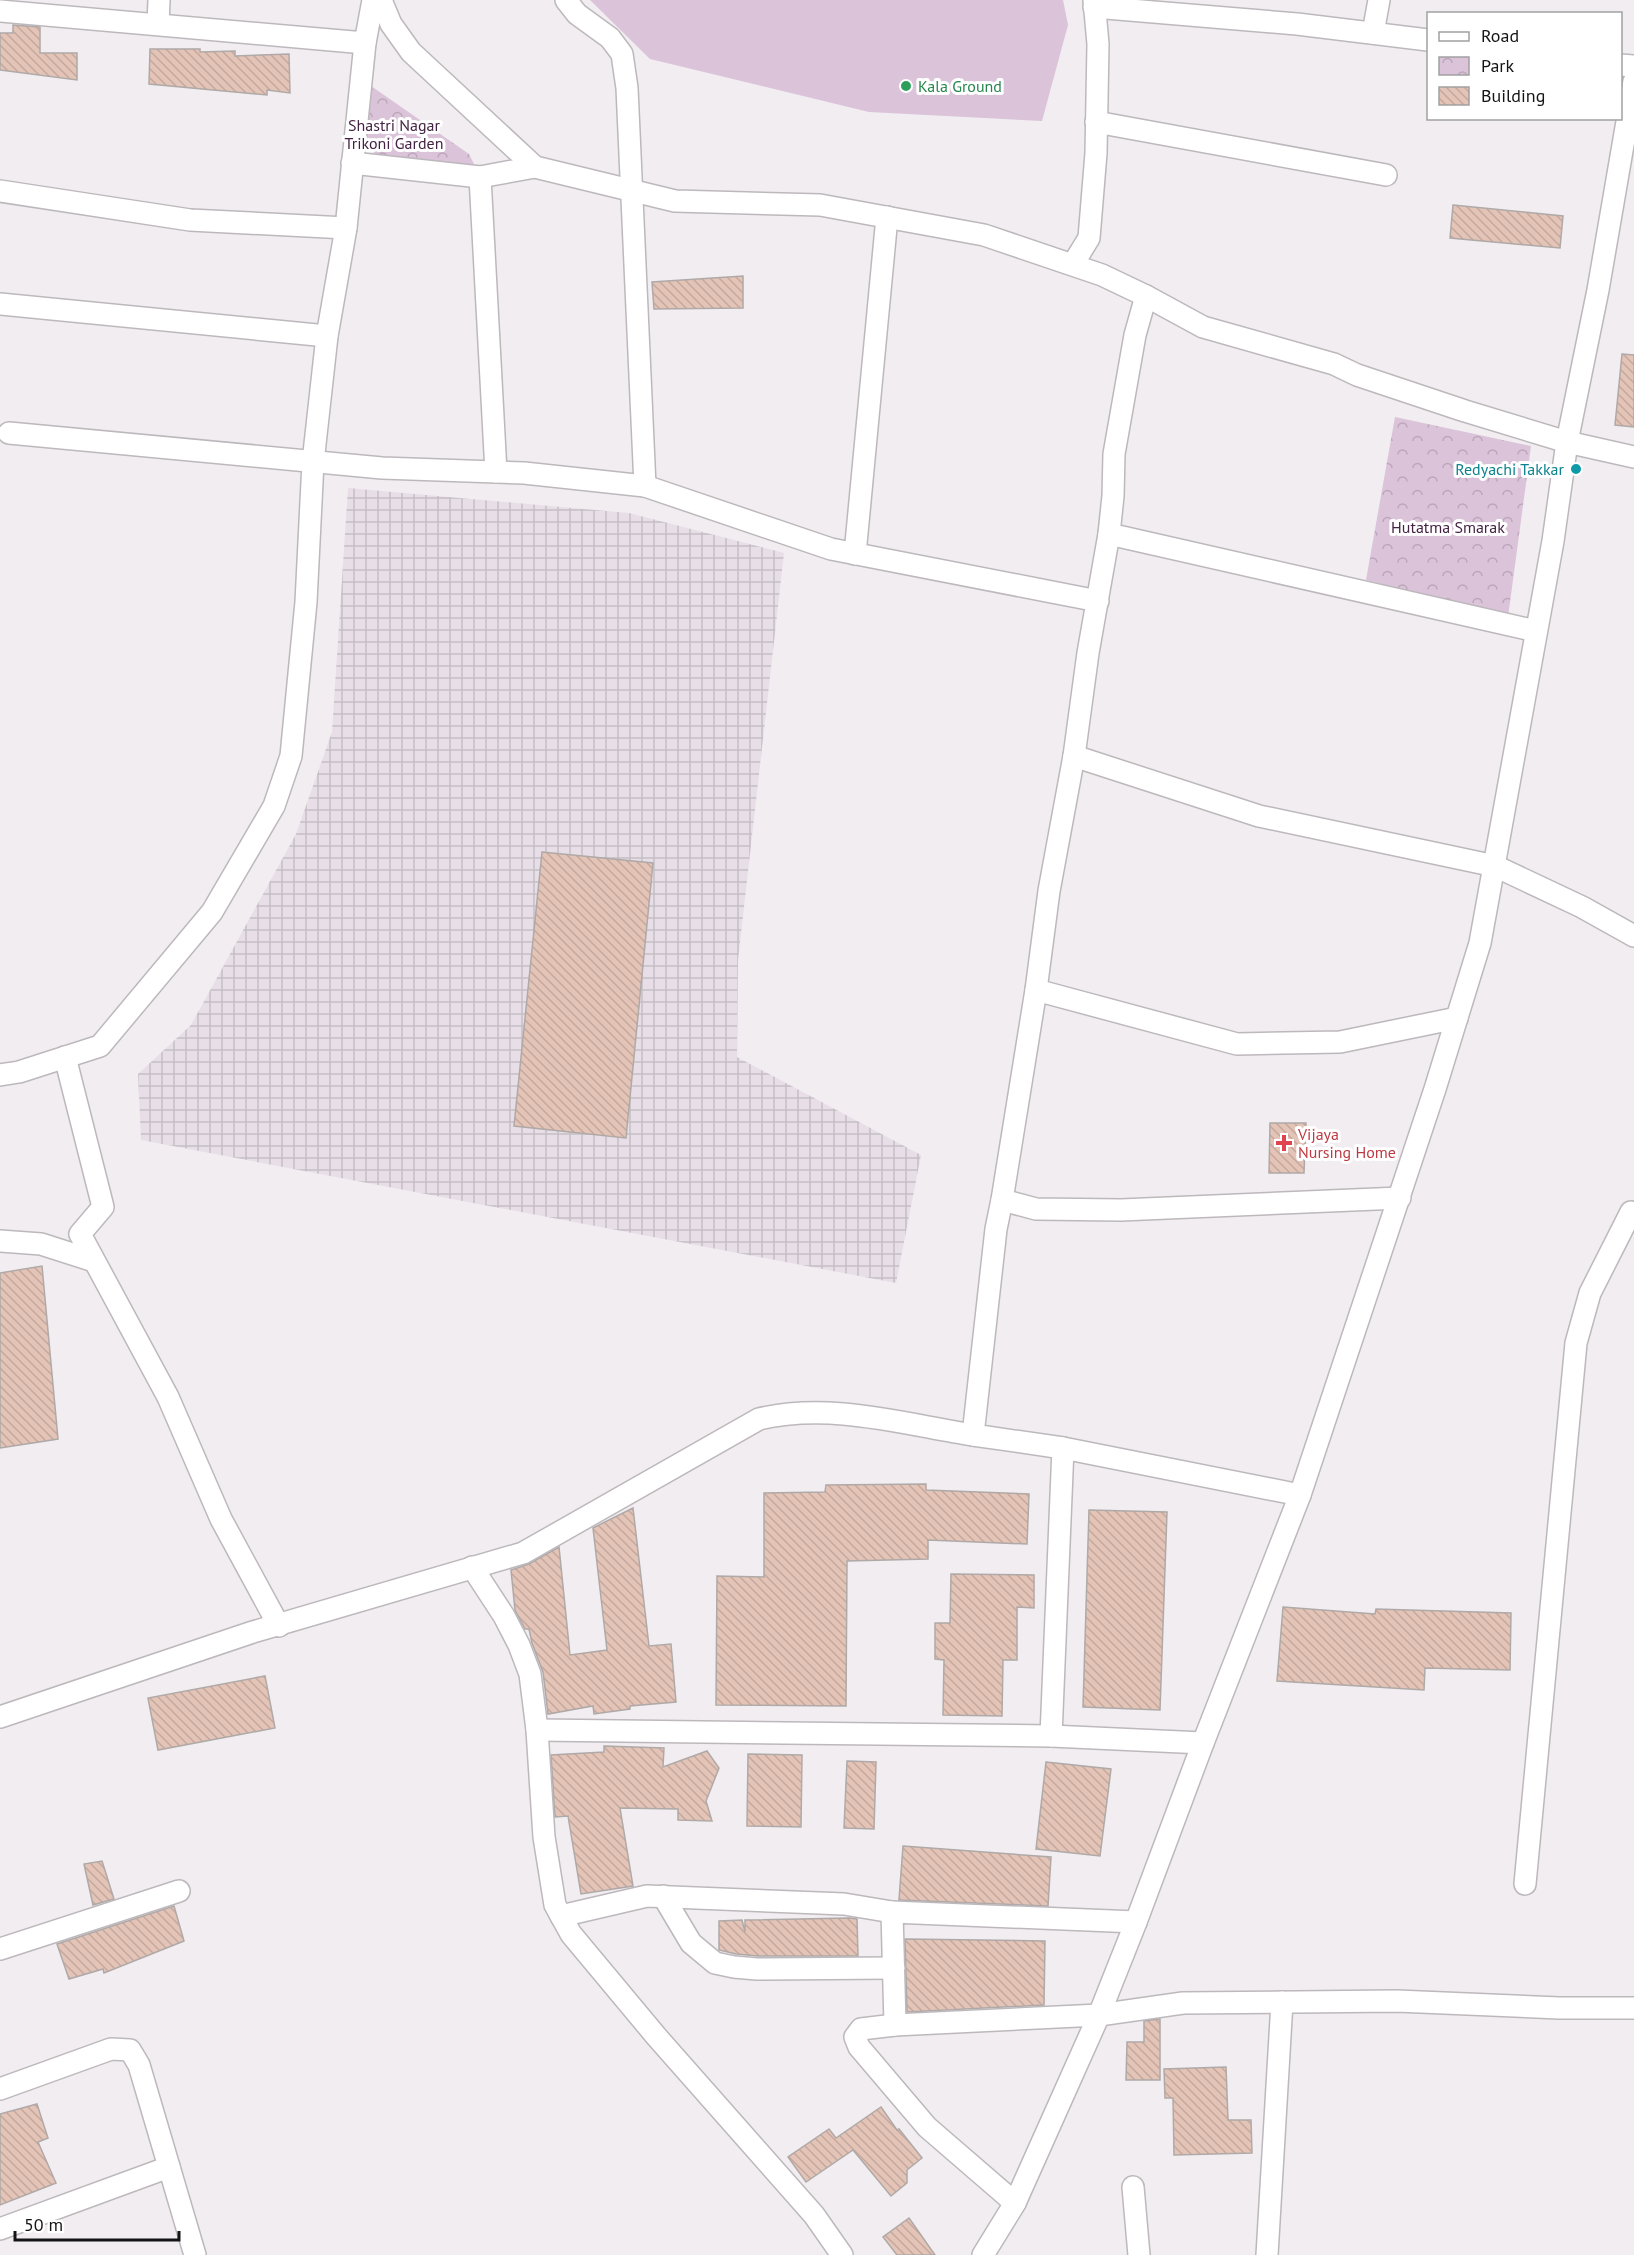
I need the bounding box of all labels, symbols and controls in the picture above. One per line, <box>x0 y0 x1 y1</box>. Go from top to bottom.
legend <box>1427 12 1622 120</box>
text: Road <box>1481 24 1519 47</box>
text: Park <box>1481 54 1514 77</box>
place label: Kala Ground <box>918 76 1002 96</box>
marker: Kala Ground <box>899 79 913 93</box>
text: Building <box>1481 84 1545 107</box>
park label: Shastri Nagar Trikoni Garden <box>345 115 443 153</box>
place label: Redyachi Takkar <box>1455 459 1565 479</box>
marker: Redyachi Takkar <box>1569 462 1583 476</box>
park label: Hutatma Smarak <box>1391 517 1505 537</box>
place label: Vijaya Nursing Home <box>1297 1124 1396 1162</box>
marker: Vijaya Nursing Home <box>1275 1134 1293 1152</box>
scale bar <box>15 2204 178 2242</box>
text: 50 m <box>24 2213 63 2236</box>

